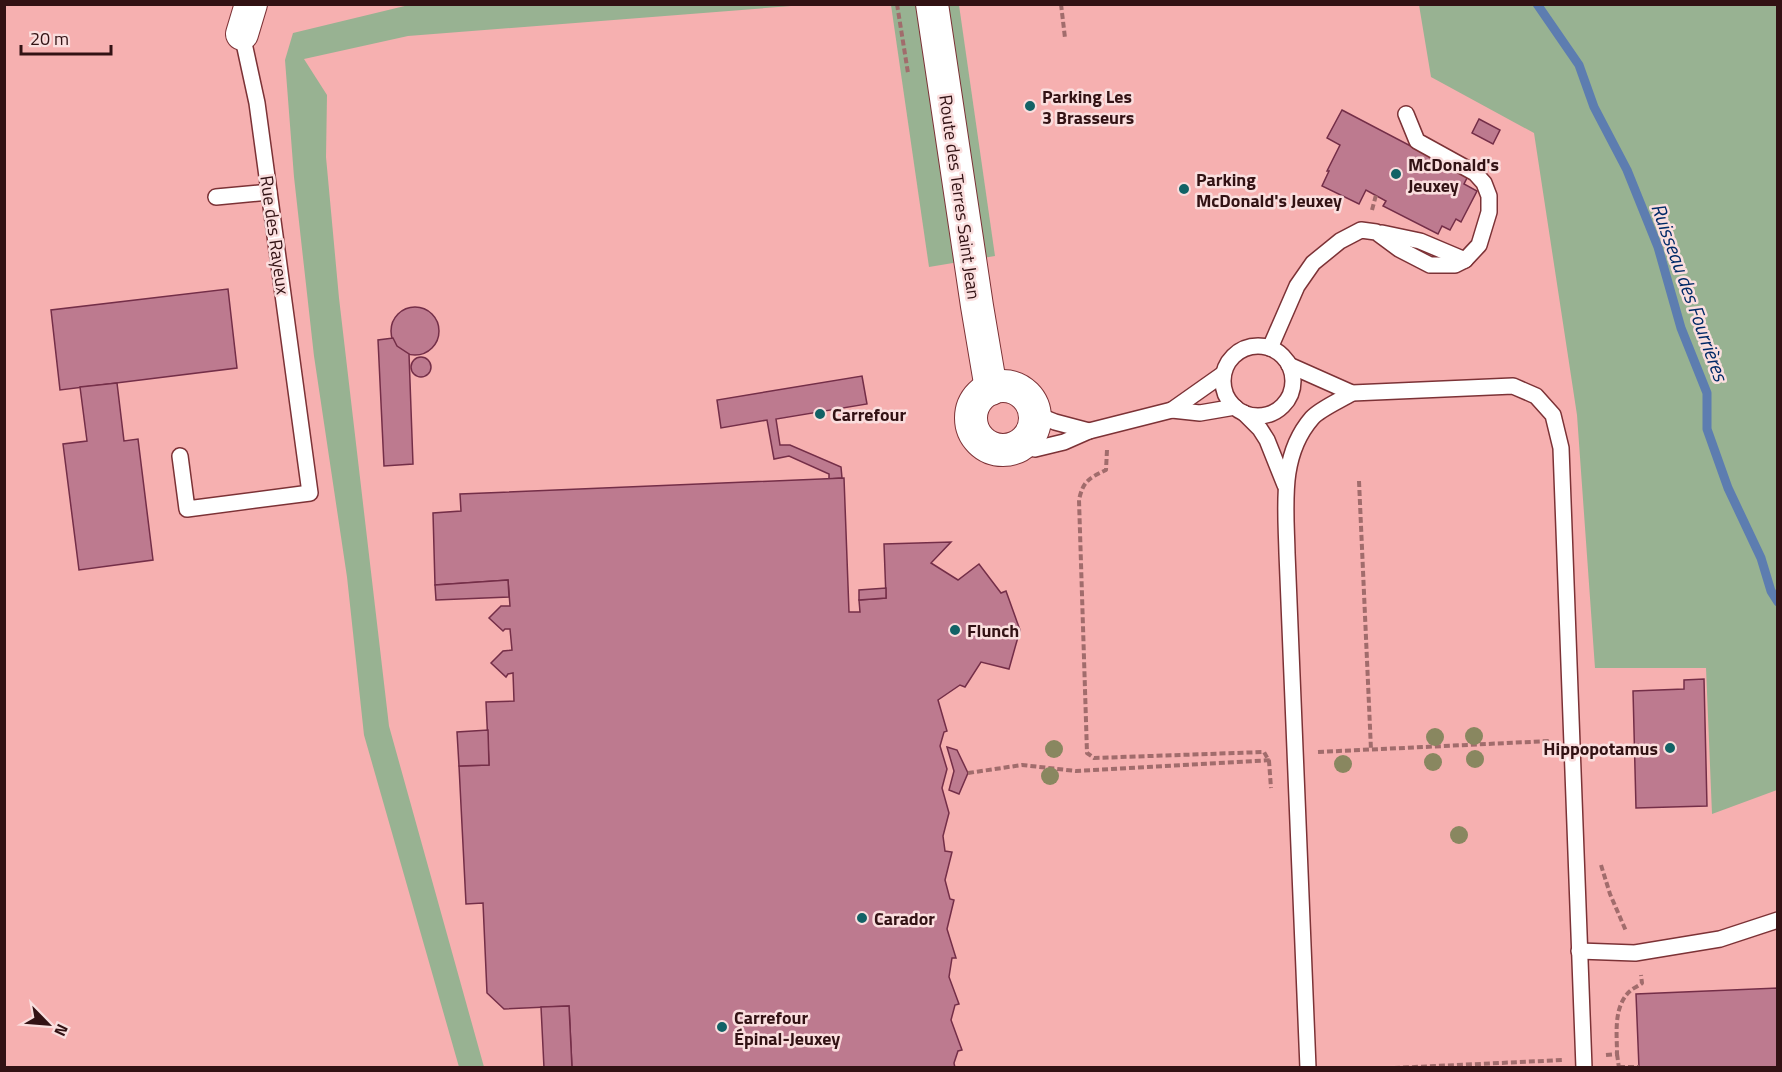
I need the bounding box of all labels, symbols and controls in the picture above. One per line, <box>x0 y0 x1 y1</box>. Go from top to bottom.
scale bar <box>21 18 111 56</box>
text: 20 m <box>30 25 69 52</box>
place label: Parking Les 3 Brasseurs <box>1042 83 1134 131</box>
street label: Route des Terres Saint Jean <box>932 93 988 301</box>
marker: Parking Les 3 Brasseurs <box>1023 99 1037 113</box>
place label: McDonald's Jeuxey <box>1408 151 1499 199</box>
place label: Parking McDonald's Jeuxey <box>1196 166 1342 214</box>
marker: McDonald's Jeuxey <box>1389 167 1403 181</box>
street label: Rue des Rayeux <box>253 174 297 296</box>
marker: Parking McDonald's Jeuxey <box>1177 182 1191 196</box>
water label: Ruisseau des Fourrières <box>1643 199 1737 387</box>
place label: Carrefour <box>832 401 906 428</box>
marker: Carrefour <box>813 407 827 421</box>
place label: Flunch <box>967 617 1019 644</box>
marker: Flunch <box>948 623 962 637</box>
place label: Hippopotamus <box>1543 735 1658 762</box>
marker: Hippopotamus <box>1663 741 1677 755</box>
place label: Carador <box>874 905 935 932</box>
marker: Carador <box>855 911 869 925</box>
north arrow <box>18 994 78 1054</box>
place label: Carrefour Épinal-Jeuxey <box>734 1004 840 1052</box>
text: N <box>48 1020 75 1040</box>
marker: Carrefour Épinal-Jeuxey <box>715 1020 729 1034</box>

